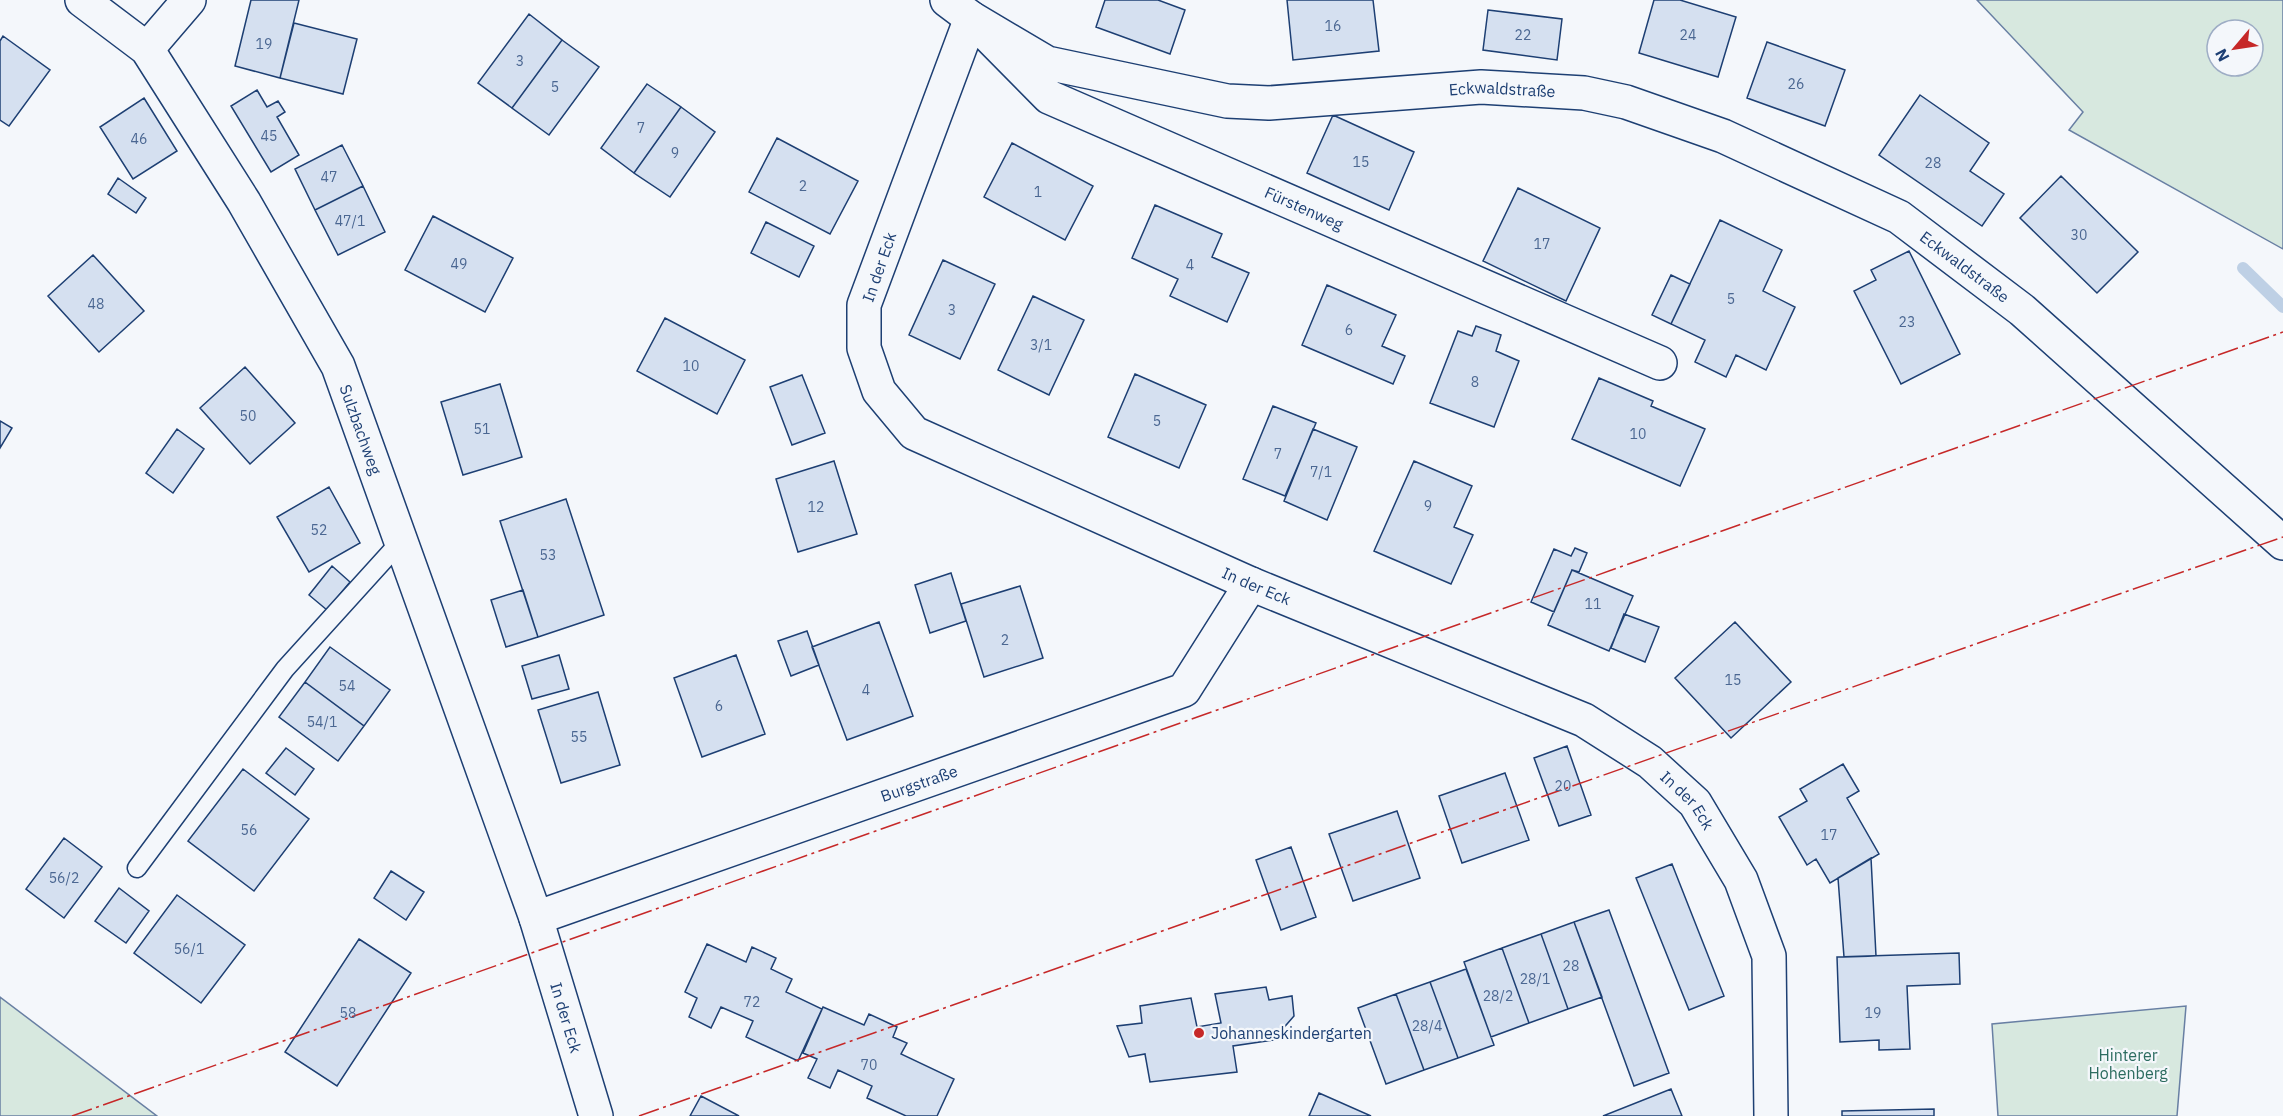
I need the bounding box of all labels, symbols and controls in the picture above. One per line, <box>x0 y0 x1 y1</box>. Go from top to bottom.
house number: 16 <box>1325 17 1341 35</box>
north arrow <box>2205 18 2265 78</box>
house number: 22 <box>1515 26 1531 44</box>
house number: 24 <box>1680 26 1696 44</box>
house number: 19 <box>256 35 272 53</box>
text: N <box>2210 45 2233 65</box>
house number: 3 <box>516 52 524 70</box>
house number: 26 <box>1788 75 1804 93</box>
street label: Eckwaldstraße <box>1448 77 1556 101</box>
house number: 5 <box>551 78 559 96</box>
house number: 7 <box>637 119 645 137</box>
house number: 45 <box>261 127 277 145</box>
house number: 46 <box>131 130 147 148</box>
house number: 9 <box>671 144 679 162</box>
house number: 15 <box>1353 153 1369 171</box>
house number: 28 <box>1925 154 1941 172</box>
house number: 47 <box>321 168 337 186</box>
house number: 2 <box>799 177 807 195</box>
street label: Fürstenweg <box>1262 182 1347 234</box>
house number: 1 <box>1034 183 1042 201</box>
house number: 47/1 <box>335 212 365 230</box>
house number: 30 <box>2071 226 2087 244</box>
street label: Eckwaldstraße <box>1916 227 2013 307</box>
street label: In der Eck <box>858 229 900 305</box>
house number: 17 <box>1534 235 1550 253</box>
house number: 49 <box>451 255 467 273</box>
house number: 4 <box>1186 256 1194 274</box>
house number: 5 <box>1727 290 1735 308</box>
house number: 48 <box>88 295 104 313</box>
house number: 3 <box>948 301 956 319</box>
house number: 23 <box>1899 313 1915 331</box>
house number: 6 <box>1345 321 1353 339</box>
house number: 3/1 <box>1030 336 1052 354</box>
house number: 10 <box>683 357 699 375</box>
house number: 8 <box>1471 373 1479 391</box>
street label: Sulzbachweg <box>335 382 386 478</box>
house number: 50 <box>240 407 256 425</box>
house number: 5 <box>1153 412 1161 430</box>
house number: 51 <box>474 420 490 438</box>
house number: 10 <box>1630 425 1646 443</box>
house number: 7 <box>1274 445 1282 463</box>
house number: 7/1 <box>1310 463 1332 481</box>
house number: 9 <box>1424 497 1432 515</box>
house number: 12 <box>808 498 824 516</box>
house number: 52 <box>311 521 327 539</box>
house number: 53 <box>540 546 556 564</box>
street label: In der Eck <box>1219 562 1294 609</box>
house number: 11 <box>1585 595 1601 613</box>
house number: 2 <box>1001 631 1009 649</box>
house number: 15 <box>1725 671 1741 689</box>
house number: 54 <box>339 677 355 695</box>
house number: 4 <box>862 681 870 699</box>
house number: 6 <box>715 697 723 715</box>
house number: 54/1 <box>307 713 337 731</box>
house number: 55 <box>571 728 587 746</box>
street label: Burgstraße <box>878 760 960 806</box>
street label: In der Eck <box>1656 766 1719 834</box>
house number: 20 <box>1555 777 1571 795</box>
house number: 56 <box>241 821 257 839</box>
house number: 17 <box>1821 826 1837 844</box>
house number: 56/2 <box>49 869 79 887</box>
house number: 56/1 <box>174 940 204 958</box>
house number: 28 <box>1563 957 1579 975</box>
house number: 28/1 <box>1520 970 1550 988</box>
street label: In der Eck <box>546 980 586 1056</box>
house number: 28/2 <box>1483 987 1513 1005</box>
house number: 72 <box>744 993 760 1011</box>
house number: 58 <box>340 1004 356 1022</box>
house number: 19 <box>1865 1004 1881 1022</box>
house number: 28/4 <box>1412 1017 1442 1035</box>
place label: Johanneskindergarten <box>1211 1023 1372 1043</box>
marker: Johanneskindergarten <box>1192 1026 1206 1040</box>
park label: Hinterer Hohenberg <box>2088 1045 2168 1083</box>
house number: 70 <box>861 1056 877 1074</box>

